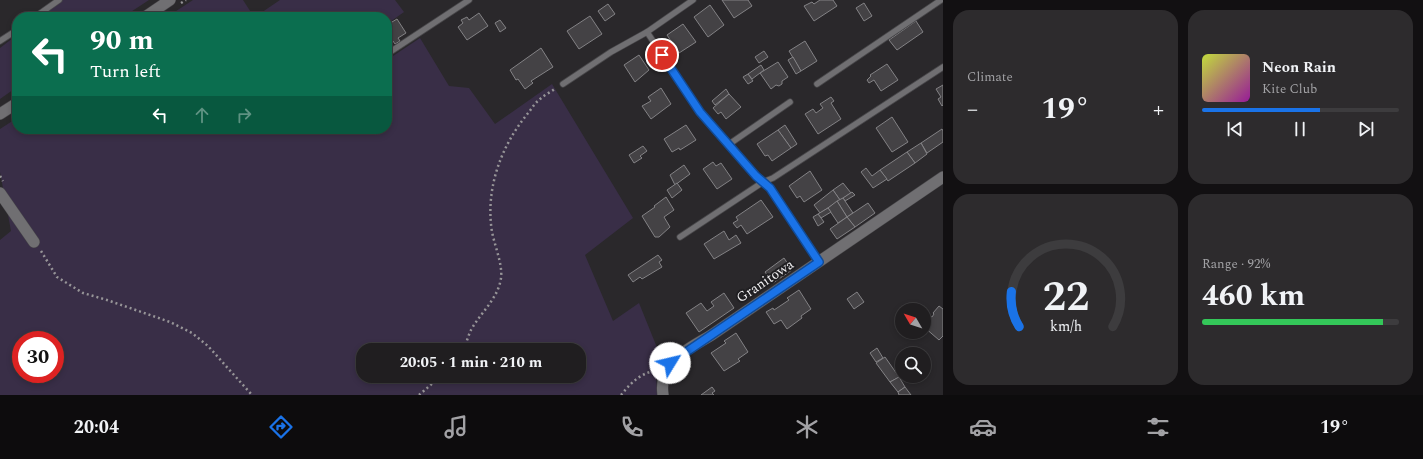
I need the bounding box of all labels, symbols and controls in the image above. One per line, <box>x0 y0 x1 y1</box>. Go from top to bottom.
text: 90 m <box>90 19 154 62</box>
icon: left <box>24 28 76 80</box>
pin <box>645 38 679 72</box>
icon: arrive <box>651 44 673 66</box>
text: Neon Rain <box>1262 56 1336 79</box>
text: Turn left <box>90 58 161 85</box>
text: Climate <box>967 67 1013 87</box>
text: Kite Club <box>1262 79 1317 99</box>
text: 19° <box>1041 86 1090 132</box>
text: − <box>967 93 978 126</box>
text: + <box>1153 93 1164 126</box>
icon: left <box>149 104 171 126</box>
icon: ahead <box>191 104 213 126</box>
icon: right <box>233 104 255 126</box>
icon: previous <box>1224 118 1246 140</box>
icon: pause <box>1289 118 1311 140</box>
icon: next <box>1355 118 1377 140</box>
street label: Granitowa <box>732 254 798 308</box>
text: Range · 92% <box>1202 254 1270 274</box>
text: 22 <box>1042 266 1089 329</box>
text: 460 km <box>1202 273 1305 319</box>
north arrow <box>895 303 931 339</box>
map controls <box>895 303 931 383</box>
text: km/h <box>1049 316 1082 338</box>
speed limit sign: 30 <box>12 331 64 383</box>
position arrow <box>649 342 691 384</box>
button: search <box>895 347 931 383</box>
text: 20:05 · 1 min · 210 m <box>400 351 542 374</box>
icon: directions <box>267 413 295 441</box>
icon: music <box>442 413 470 441</box>
icon: phone <box>618 413 646 441</box>
icon: climate <box>793 413 821 441</box>
icon: car <box>969 413 997 441</box>
icon: filters <box>1144 413 1172 441</box>
text: 20:04 <box>74 414 119 441</box>
text: 19° <box>1320 414 1349 441</box>

